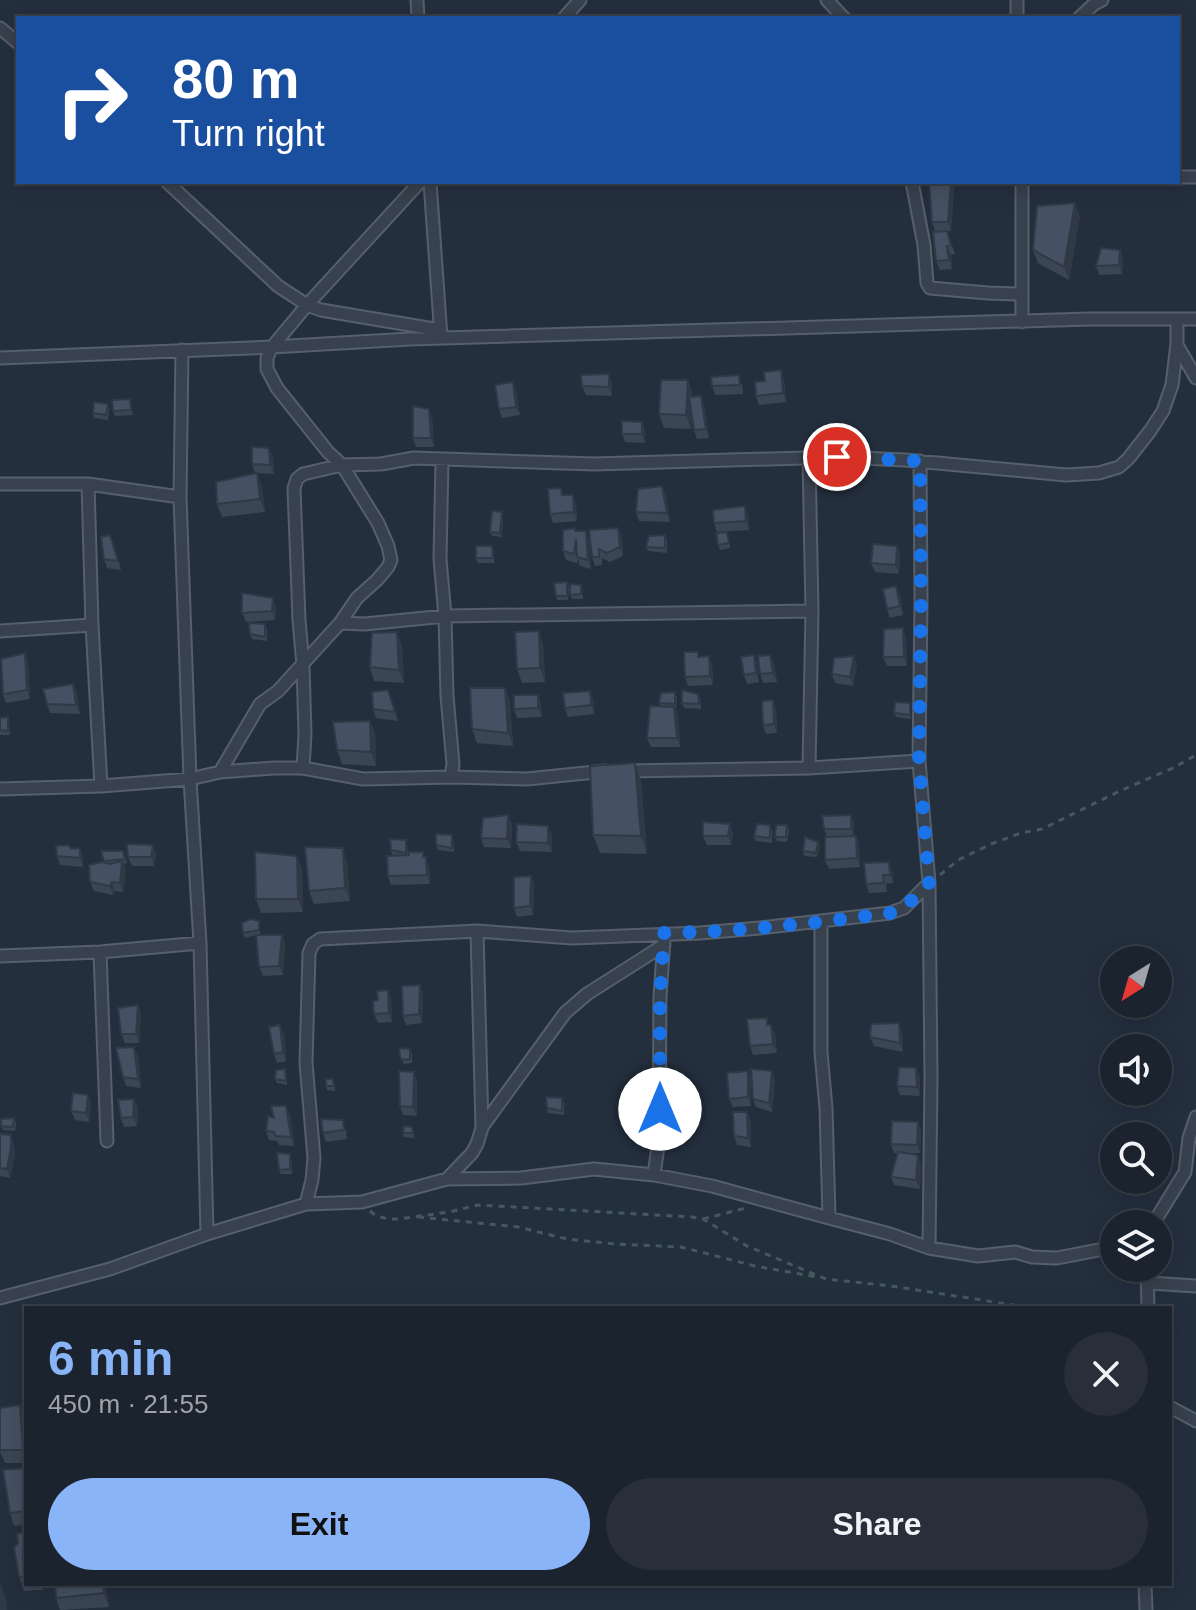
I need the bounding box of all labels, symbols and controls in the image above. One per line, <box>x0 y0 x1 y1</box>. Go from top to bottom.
text: 80 m <box>172 47 300 110</box>
icon: right <box>40 48 144 152</box>
text: Turn right <box>172 113 325 154</box>
pin <box>803 423 871 491</box>
icon: arrive <box>815 435 859 479</box>
north arrow <box>1100 946 1172 1018</box>
map controls <box>1100 946 1172 1282</box>
button: sound <box>1100 1034 1172 1106</box>
position arrow <box>618 1067 702 1151</box>
button: search <box>1100 1122 1172 1194</box>
button: layers <box>1100 1210 1172 1282</box>
text: 6 min <box>48 1332 173 1385</box>
button: close <box>1064 1332 1148 1416</box>
text: 450 m · 21:55 <box>48 1389 208 1419</box>
button: Exit <box>48 1478 590 1570</box>
button: Share <box>606 1478 1148 1570</box>

